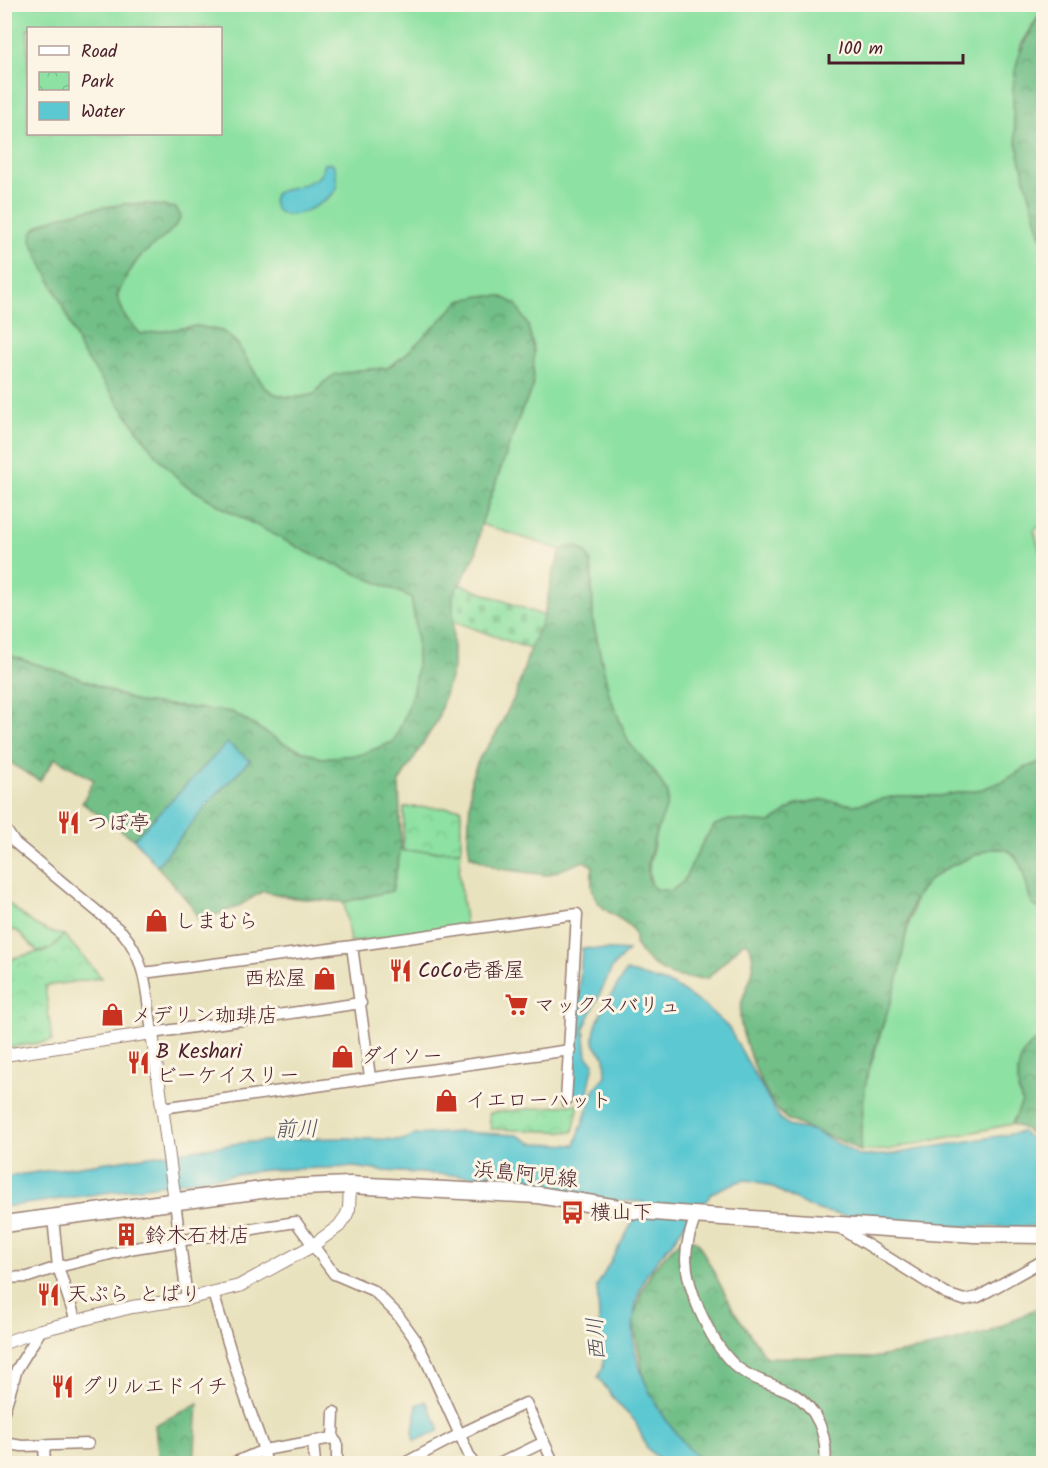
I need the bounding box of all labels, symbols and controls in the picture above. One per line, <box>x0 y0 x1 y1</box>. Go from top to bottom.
legend <box>27 27 222 135</box>
scale bar <box>829 27 962 65</box>
text: 100 m <box>838 35 883 64</box>
text: Road <box>81 38 118 67</box>
text: Park <box>81 68 114 97</box>
text: Water <box>81 98 126 127</box>
place label: つぼ亭 <box>87 808 150 841</box>
restaurant icon: つぼ亭 <box>56 810 82 836</box>
place label: しまむら <box>175 906 259 939</box>
shop icon: しまむら <box>144 908 170 934</box>
place label: CoCo壱番屋 <box>418 955 525 988</box>
restaurant icon: CoCo壱番屋 <box>387 957 413 983</box>
place label: 西松屋 <box>244 963 307 996</box>
shop icon: 西松屋 <box>312 965 338 991</box>
place label: マックスバリュ <box>534 990 681 1023</box>
supermarket icon: マックスバリュ <box>503 992 529 1018</box>
place label: メデリン珈琲店 <box>131 1000 278 1033</box>
shop icon: メデリン珈琲店 <box>100 1002 126 1028</box>
place label: B Keshari ビーケイスリー <box>156 1036 300 1093</box>
place label: ダイソー <box>361 1041 443 1074</box>
shop icon: ダイソー <box>330 1043 356 1069</box>
restaurant icon: B Keshari ビーケイスリー <box>125 1050 151 1076</box>
place label: イエローハット <box>465 1085 612 1118</box>
shop icon: イエローハット <box>434 1087 460 1113</box>
water label: 前川 <box>274 1113 318 1148</box>
street label: 浜島阿児線 <box>472 1154 580 1197</box>
place label: 横山下 <box>590 1197 653 1230</box>
bus stop icon: 横山下 <box>559 1199 585 1225</box>
place label: 鈴木石材店 <box>145 1220 250 1253</box>
building icon: 鈴木石材店 <box>114 1222 140 1248</box>
place label: 天ぷら とばり <box>67 1279 201 1312</box>
restaurant icon: 天ぷら とばり <box>36 1281 62 1307</box>
water label: 西川 <box>579 1316 616 1362</box>
place label: グリルエドイチ <box>81 1371 228 1404</box>
restaurant icon: グリルエドイチ <box>50 1373 76 1399</box>

